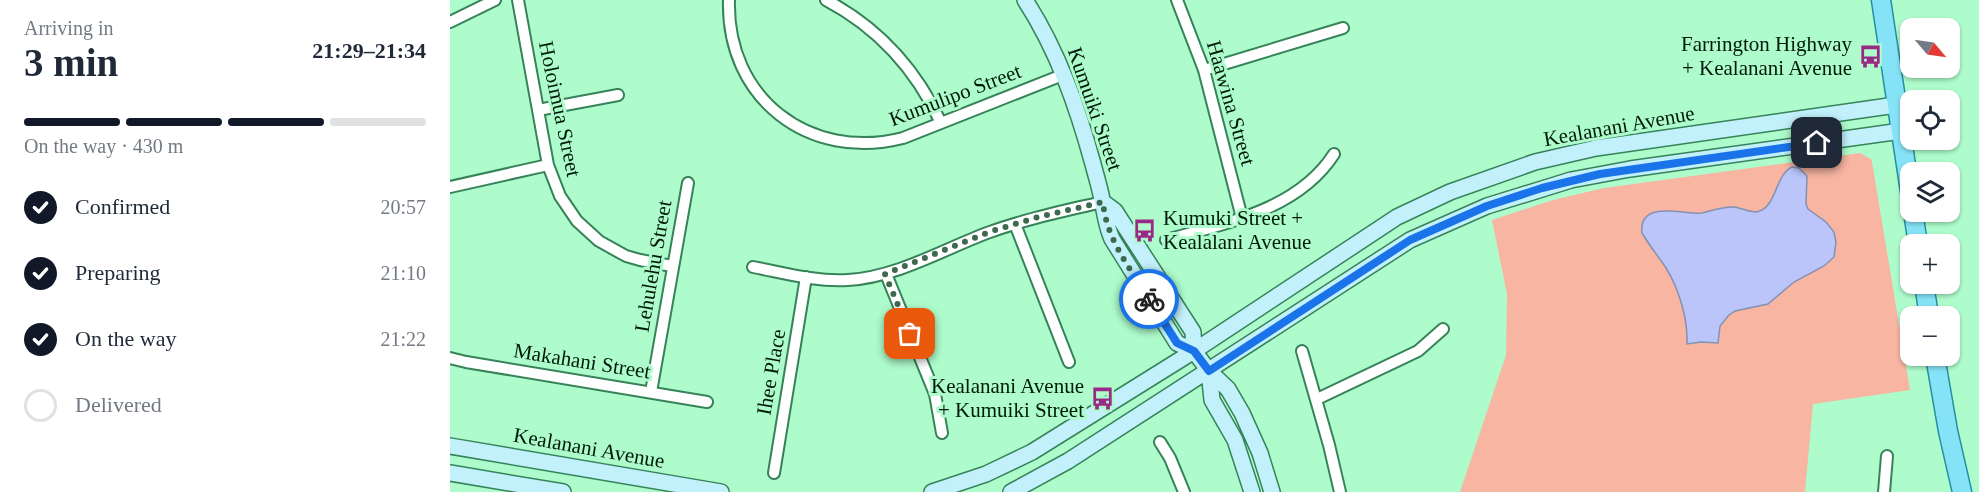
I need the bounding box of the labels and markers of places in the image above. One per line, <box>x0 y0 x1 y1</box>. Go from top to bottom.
place label: Farrington Highway + Kealanani Avenue <box>1681 32 1852 80</box>
bus stop icon: Farrington Highway + Kealanani Avenue <box>1857 43 1883 69</box>
pin <box>1791 117 1842 168</box>
place label: Kumuki Street + Kealalani Avenue <box>1163 206 1311 254</box>
bus stop icon: Kumuki Street + Kealalani Avenue <box>1132 217 1158 243</box>
pin <box>884 308 935 359</box>
place label: Kealanani Avenue + Kumuiki Street <box>931 374 1084 422</box>
bus stop icon: Kealanani Avenue + Kumuiki Street <box>1089 385 1115 411</box>

